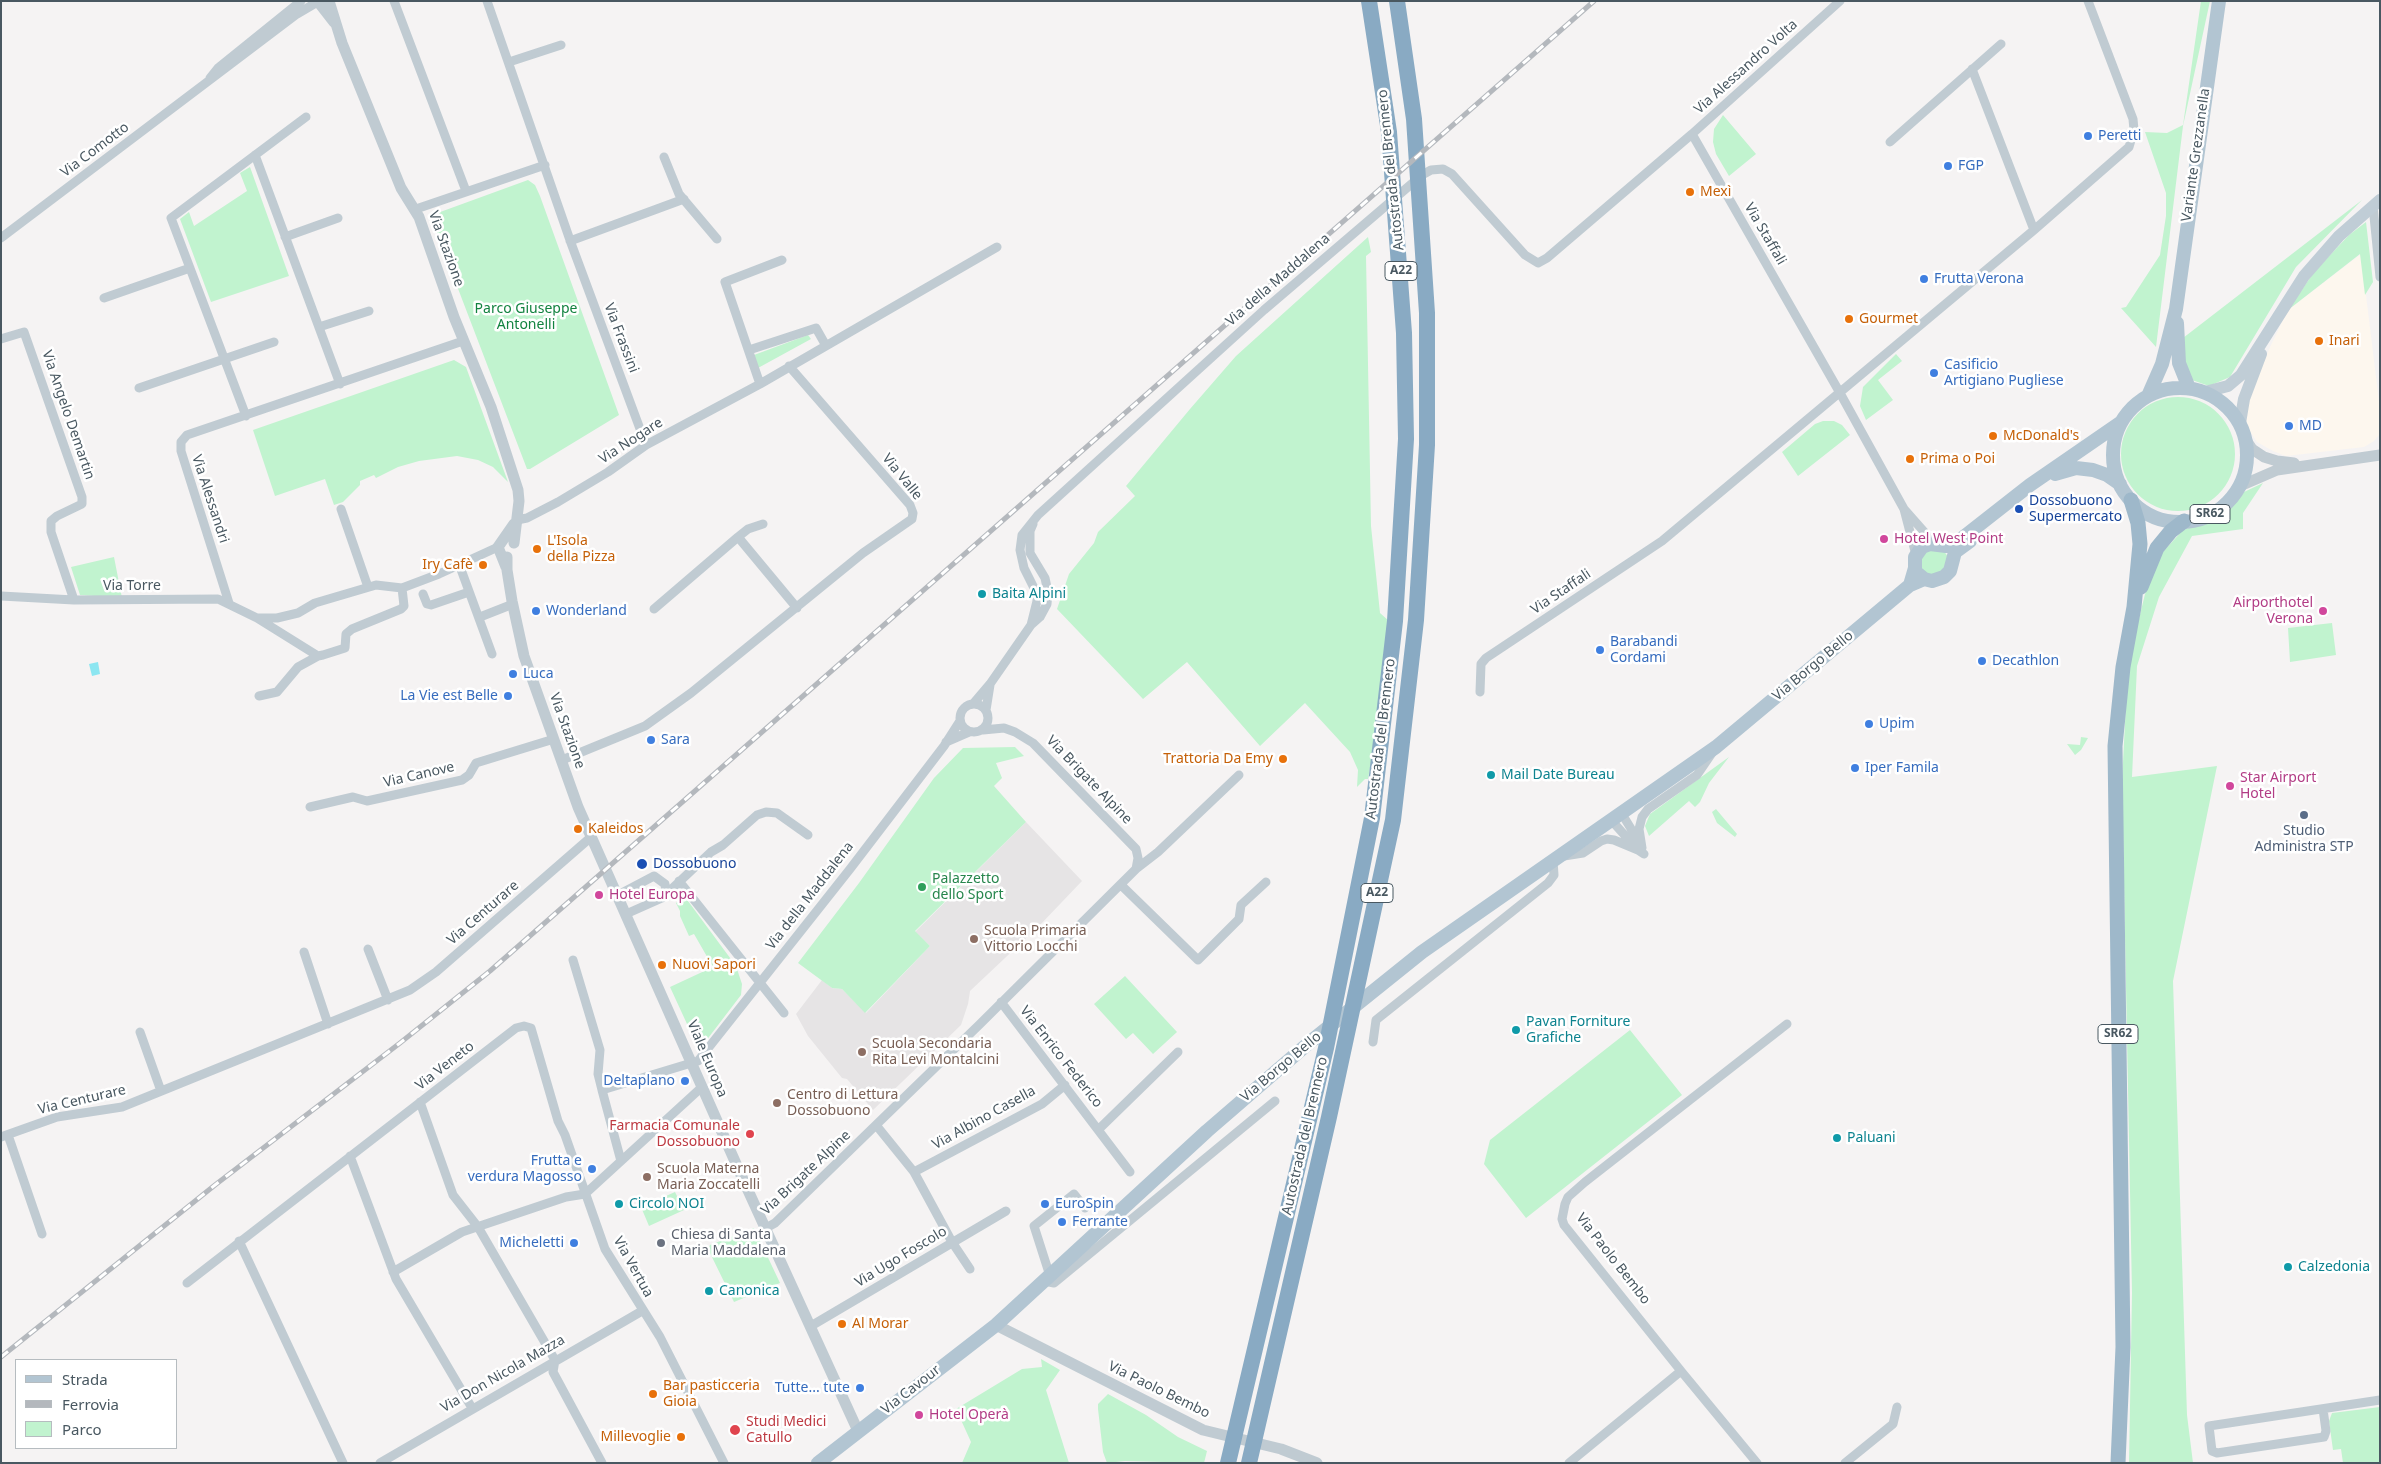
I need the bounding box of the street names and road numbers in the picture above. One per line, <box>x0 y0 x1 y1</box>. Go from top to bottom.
street label: Via Alessandro Volta <box>1691 16 1801 118</box>
street label: Variante Grezzanella <box>2178 87 2214 223</box>
street label: Autostrada del Brennero <box>1374 89 1408 251</box>
street label: Via Comotto <box>58 119 132 181</box>
street label: Via Staffali <box>1741 200 1789 268</box>
street label: Via Stazione <box>425 209 467 289</box>
street label: Via della Maddalena <box>1223 230 1333 330</box>
road number: A22 <box>1385 262 1417 280</box>
street label: Via Frassini <box>600 301 642 375</box>
street label: Via Angelo Demartin <box>38 348 98 482</box>
street label: Via Nogare <box>596 414 666 468</box>
street label: Via Valle <box>878 450 926 504</box>
street label: Via Alessandri <box>188 453 232 545</box>
road number: SR62 <box>2190 504 2230 524</box>
street label: Via Staffali <box>1528 566 1594 618</box>
street label: Via Torre <box>103 578 161 594</box>
street label: Via Borgo Bello <box>1769 627 1857 705</box>
street label: Autostrada del Brennero <box>1363 658 1399 820</box>
street label: Via Stazione <box>546 691 588 771</box>
street label: Via Brigate Alpine <box>1043 732 1135 828</box>
street label: Via Canove <box>382 759 456 791</box>
street label: Via della Maddalena <box>763 839 857 953</box>
street label: Via Centurare <box>444 877 522 949</box>
road number: A22 <box>1361 884 1393 902</box>
street label: Via Enrico Federico <box>1016 1003 1106 1111</box>
street label: Viale Europa <box>683 1018 731 1100</box>
road number: SR62 <box>2098 1024 2138 1044</box>
street label: Via Borgo Bello <box>1237 1028 1325 1106</box>
street label: Via Veneto <box>412 1038 478 1094</box>
street label: Autostrada del Brennero <box>1279 1055 1331 1217</box>
street label: Via Centurare <box>37 1082 127 1118</box>
street label: Via Albino Casella <box>929 1083 1039 1153</box>
street label: Via Brigate Alpine <box>758 1127 854 1219</box>
street label: Via Paolo Bembo <box>1572 1210 1654 1308</box>
street label: Via Ugo Foscolo <box>852 1223 950 1291</box>
street label: Via Vertua <box>609 1234 657 1300</box>
street label: Via Don Nicola Mazza <box>438 1332 568 1416</box>
street label: Via Paolo Bembo <box>1105 1358 1213 1422</box>
street label: Via Cavour <box>878 1362 944 1418</box>

